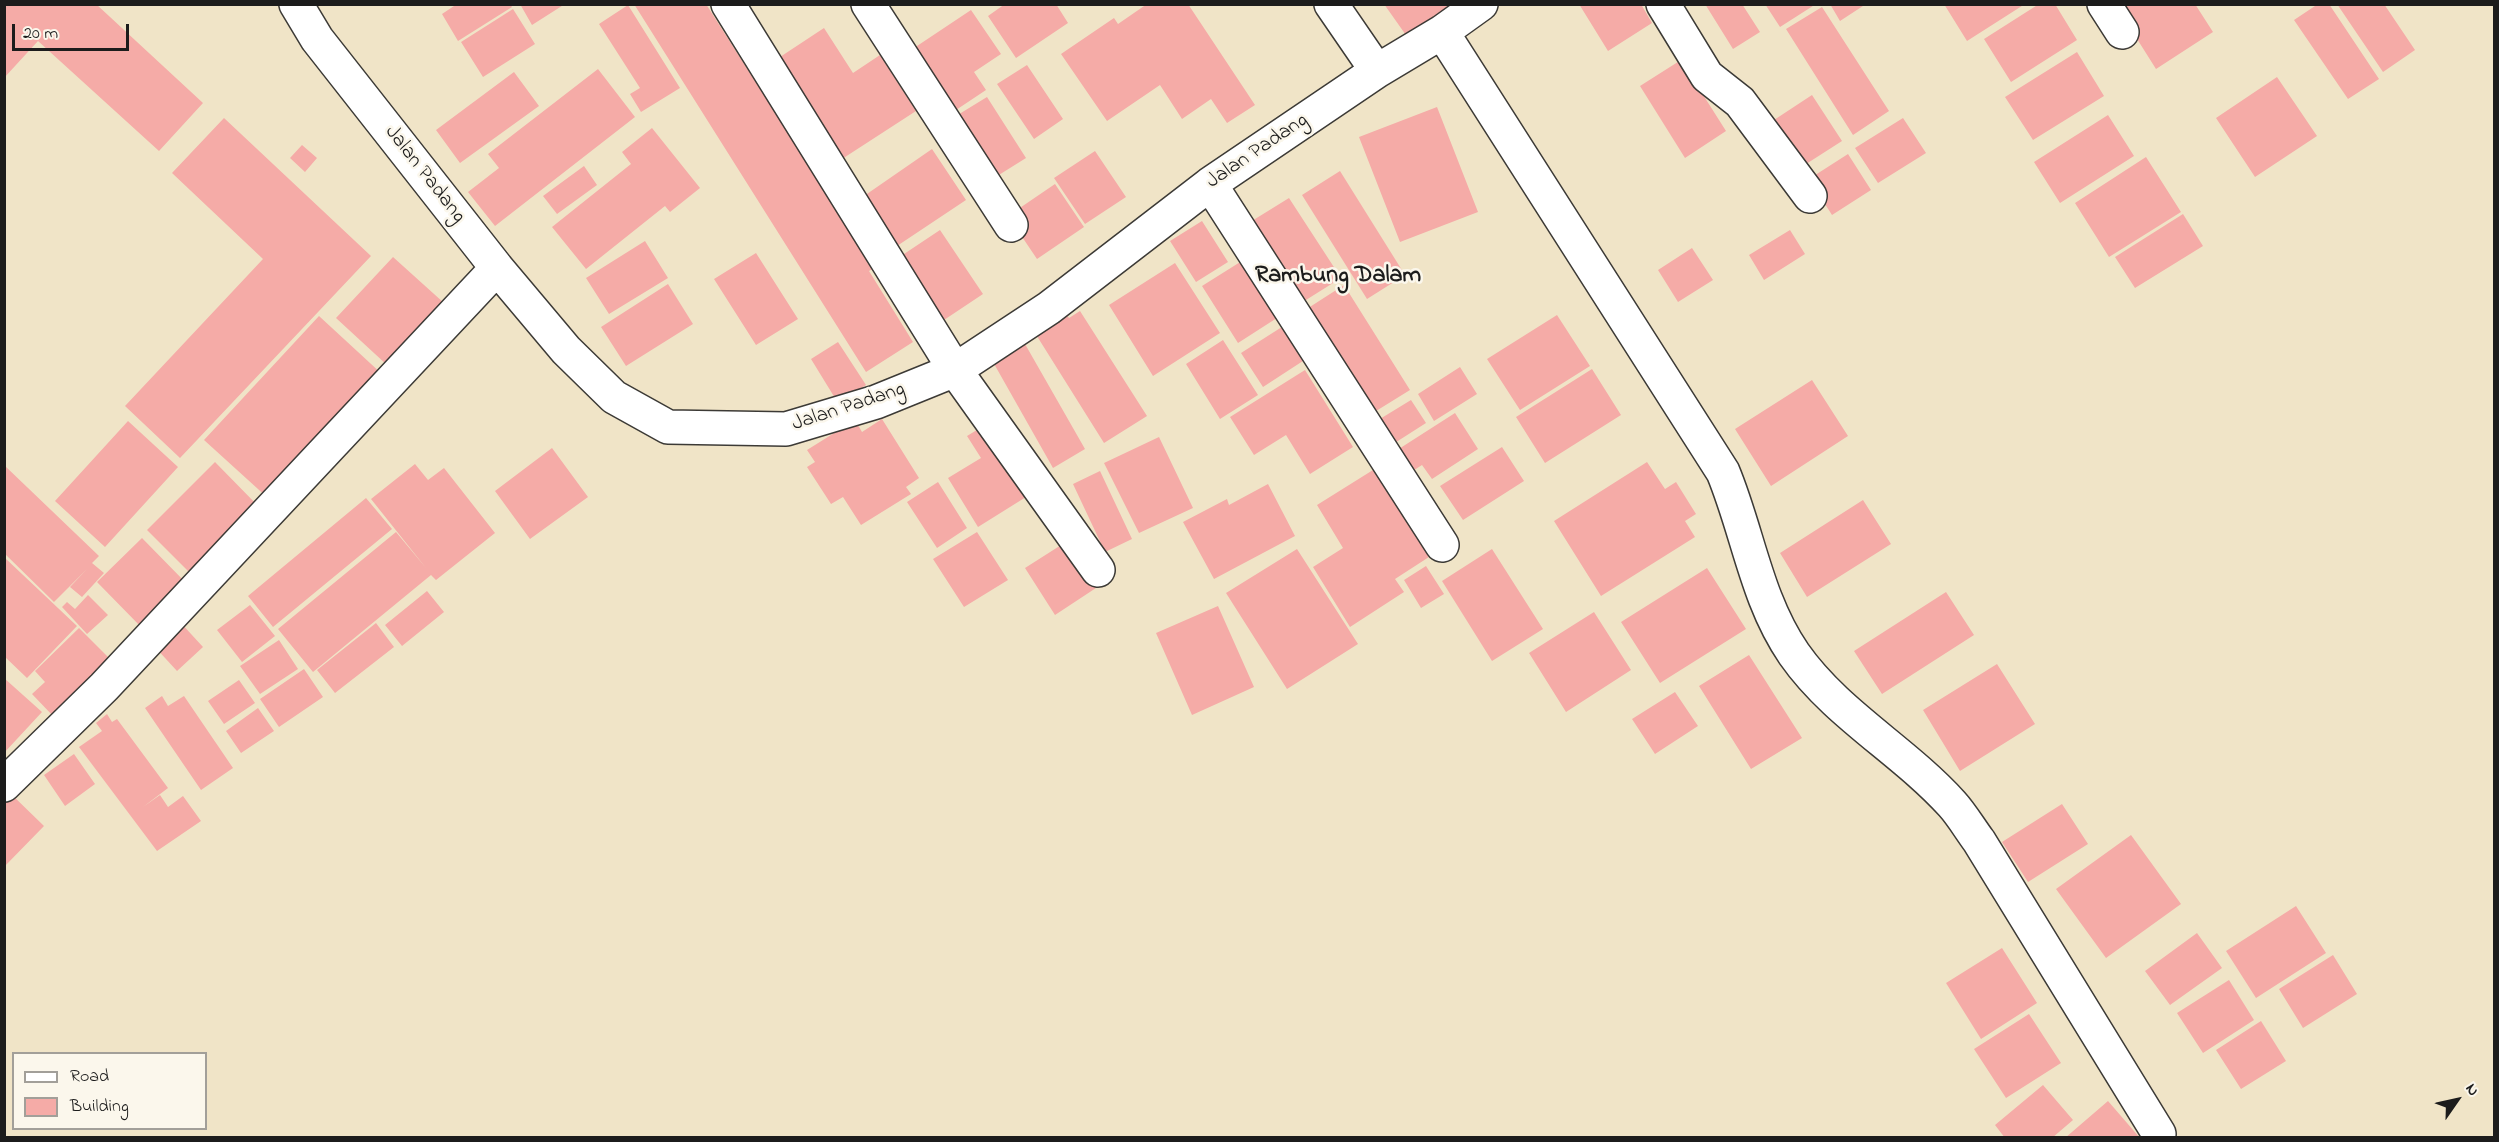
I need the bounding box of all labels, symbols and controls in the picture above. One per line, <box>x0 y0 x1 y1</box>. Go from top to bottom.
scale bar <box>15 12 132 50</box>
text: 20 m <box>23 21 58 47</box>
street label: Jalan Padang <box>1202 109 1314 195</box>
street label: Jalan Padang <box>378 121 470 229</box>
district label: Rambung Dalam <box>1255 263 1421 291</box>
street label: Jalan Padang <box>789 378 909 438</box>
legend <box>12 1052 207 1130</box>
text: Road <box>70 1064 109 1090</box>
north arrow <box>2427 1070 2487 1130</box>
text: N <box>2459 1079 2485 1101</box>
text: Building <box>70 1094 129 1120</box>

